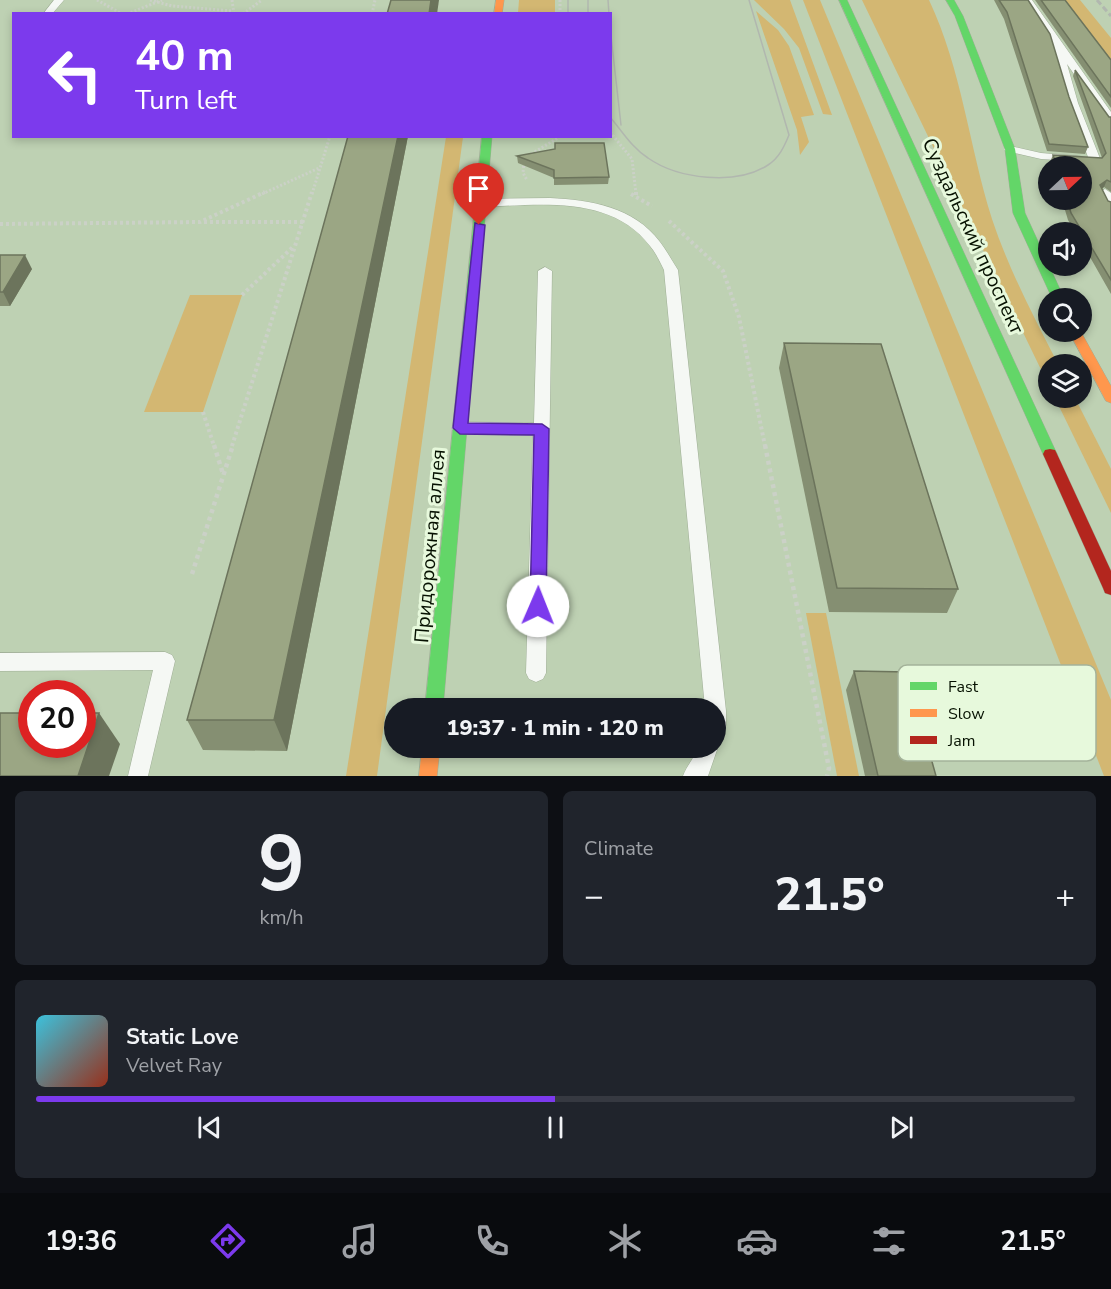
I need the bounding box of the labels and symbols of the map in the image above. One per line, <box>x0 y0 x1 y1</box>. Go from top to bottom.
street label: Суздальский проспект <box>916 134 1030 338</box>
north arrow <box>1038 156 1092 210</box>
pin <box>453 163 504 225</box>
street label: Придорожная аллея <box>408 448 452 644</box>
position arrow <box>506 574 570 638</box>
legend <box>898 665 1096 761</box>
text: Fast <box>948 676 979 698</box>
speed limit sign: 20 <box>18 680 96 758</box>
text: Slow <box>948 703 985 725</box>
text: Jam <box>947 730 975 752</box>

